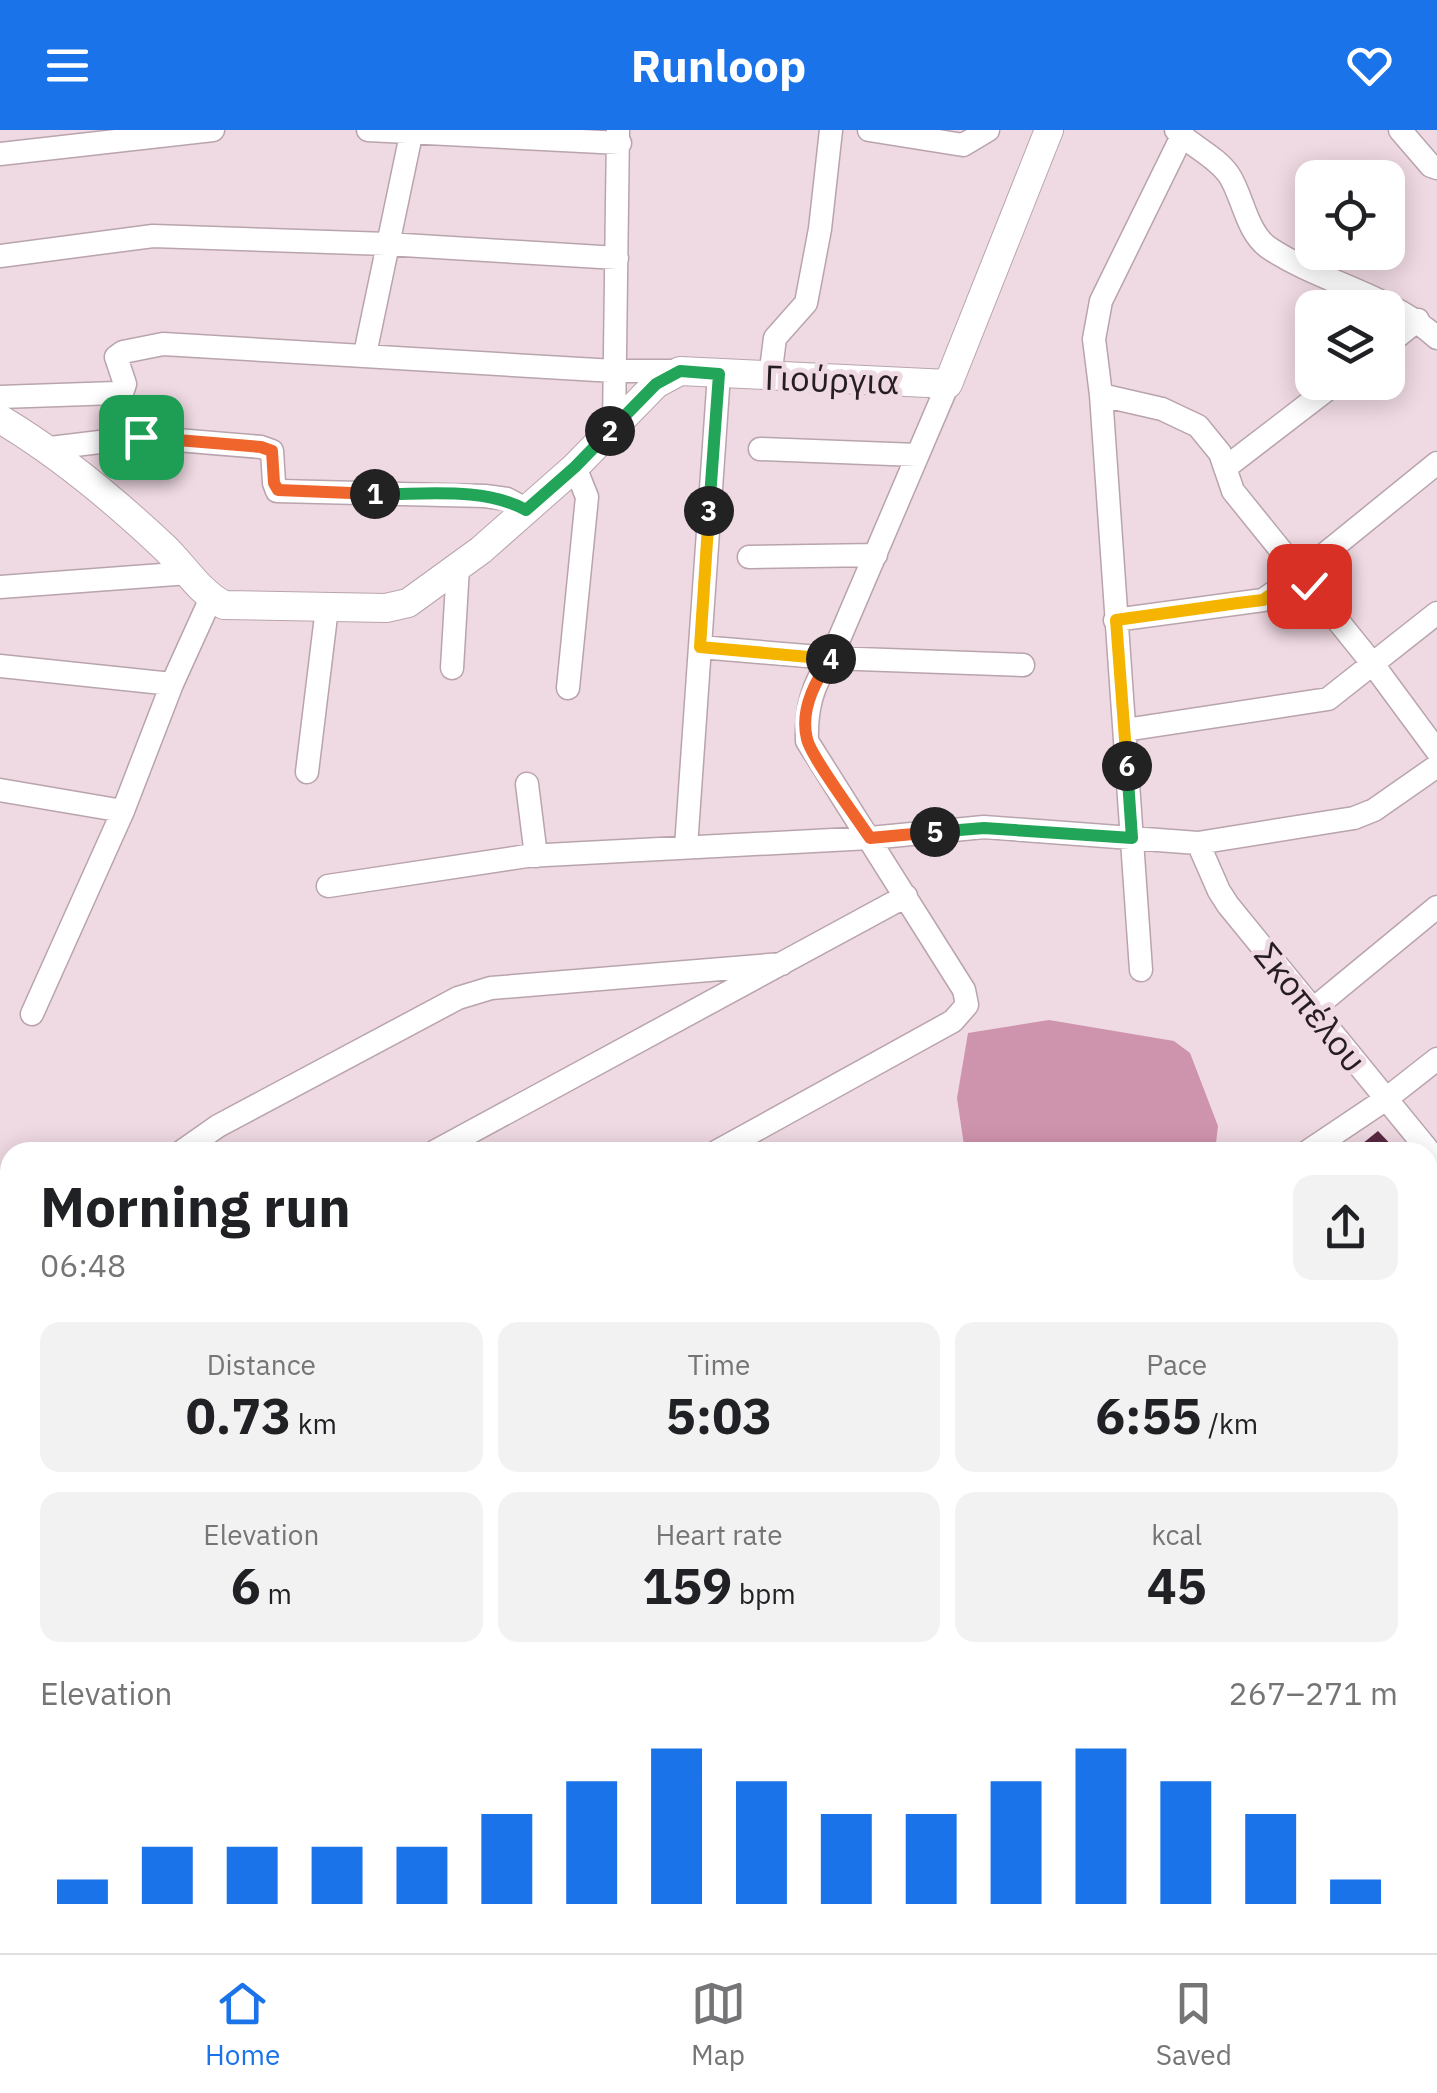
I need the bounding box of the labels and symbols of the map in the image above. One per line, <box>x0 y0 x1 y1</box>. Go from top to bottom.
street label: Γιούργια <box>764 354 900 404</box>
pin <box>99 395 184 480</box>
pin: 2 <box>585 406 635 456</box>
pin: 1 <box>350 469 400 519</box>
pin: 3 <box>684 486 734 536</box>
pin <box>1267 544 1352 629</box>
pin: 4 <box>806 634 856 684</box>
pin: 6 <box>1102 741 1152 791</box>
pin: 5 <box>910 807 960 857</box>
street label: Σκοπέλου <box>1245 933 1377 1081</box>

